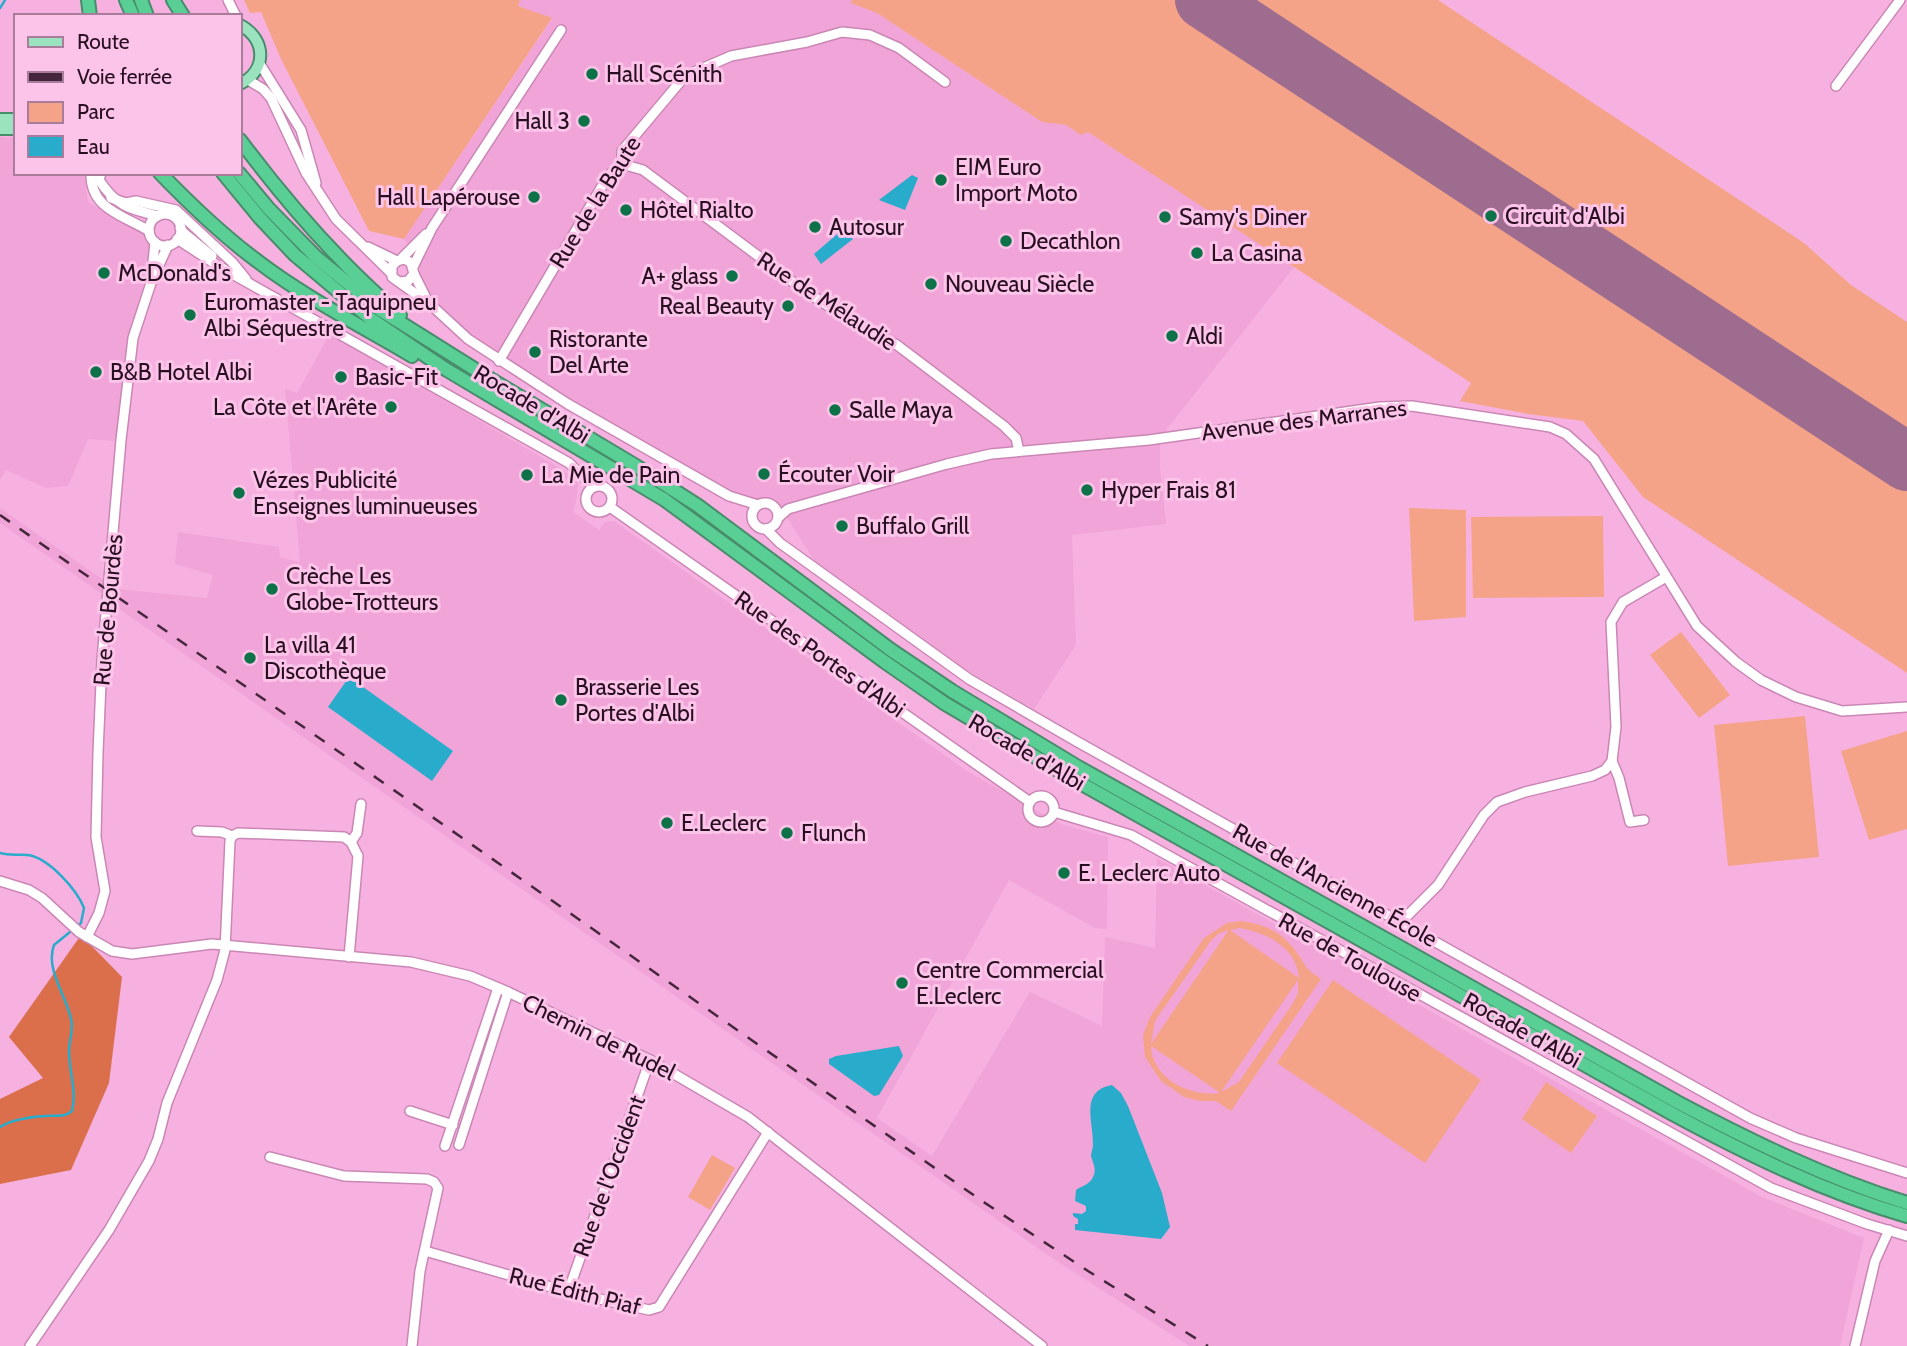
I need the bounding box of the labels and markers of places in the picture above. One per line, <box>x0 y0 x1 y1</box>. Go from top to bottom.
place label: Hall Scénith <box>606 60 723 88</box>
marker: Hall Scénith <box>584 66 600 82</box>
place label: Hall 3 <box>514 107 570 135</box>
marker: Hall 3 <box>576 113 592 129</box>
place label: EIM Euro Import Moto <box>955 153 1078 207</box>
marker: EIM Euro Import Moto <box>933 172 949 188</box>
place label: Hall Lapérouse <box>377 183 520 211</box>
marker: Hall Lapérouse <box>526 189 542 205</box>
place label: Hôtel Rialto <box>640 196 754 224</box>
marker: Hôtel Rialto <box>618 202 634 218</box>
place label: Circuit d'Albi <box>1505 202 1625 230</box>
place label: Samy's Diner <box>1179 203 1307 231</box>
marker: Circuit d'Albi <box>1483 208 1499 224</box>
marker: Samy's Diner <box>1157 209 1173 225</box>
place label: Autosur <box>829 213 905 241</box>
marker: Autosur <box>807 219 823 235</box>
place label: Decathlon <box>1020 227 1121 255</box>
marker: Decathlon <box>998 233 1014 249</box>
place label: La Casina <box>1211 239 1302 267</box>
marker: La Casina <box>1189 245 1205 261</box>
place label: McDonald's <box>118 259 231 287</box>
place label: A+ glass <box>642 262 718 290</box>
marker: McDonald's <box>96 265 112 281</box>
marker: A+ glass <box>724 268 740 284</box>
place label: Nouveau Siècle <box>945 270 1094 298</box>
marker: Nouveau Siècle <box>923 276 939 292</box>
place label: Euromaster - Taquipneu Albi Séquestre <box>204 288 437 342</box>
place label: Real Beauty <box>659 292 774 320</box>
marker: Real Beauty <box>780 298 796 314</box>
marker: Euromaster - Taquipneu Albi Séquestre <box>182 307 198 323</box>
place label: Aldi <box>1186 322 1223 350</box>
place label: Ristorante Del Arte <box>549 325 648 379</box>
marker: Aldi <box>1164 328 1180 344</box>
marker: Ristorante Del Arte <box>527 344 543 360</box>
place label: B&B Hotel Albi <box>110 358 252 386</box>
place label: Basic-Fit <box>355 363 438 391</box>
marker: B&B Hotel Albi <box>88 364 104 380</box>
marker: Basic-Fit <box>333 369 349 385</box>
place label: La Côte et l'Arête <box>213 393 377 421</box>
place label: Salle Maya <box>849 396 953 424</box>
marker: La Côte et l'Arête <box>383 399 399 415</box>
marker: Salle Maya <box>827 402 843 418</box>
place label: Écouter Voir <box>778 459 895 488</box>
place label: La Mie de Pain <box>541 461 680 489</box>
place label: Vézes Publicité Enseignes luminueuses <box>253 466 477 520</box>
marker: Écouter Voir <box>756 466 772 482</box>
marker: La Mie de Pain <box>519 467 535 483</box>
place label: Hyper Frais 81 <box>1101 476 1236 504</box>
marker: Hyper Frais 81 <box>1079 482 1095 498</box>
marker: Vézes Publicité Enseignes luminueuses <box>231 485 247 501</box>
place label: Buffalo Grill <box>856 512 970 540</box>
marker: Buffalo Grill <box>834 518 850 534</box>
place label: Crèche Les Globe-Trotteurs <box>286 562 438 616</box>
marker: Crèche Les Globe-Trotteurs <box>264 581 280 597</box>
place label: La villa 41 Discothèque <box>264 631 387 685</box>
marker: La villa 41 Discothèque <box>242 650 258 666</box>
place label: Brasserie Les Portes d'Albi <box>575 673 699 727</box>
marker: Brasserie Les Portes d'Albi <box>553 692 569 708</box>
place label: E.Leclerc <box>681 809 767 837</box>
marker: E.Leclerc <box>659 815 675 831</box>
place label: Flunch <box>801 819 866 847</box>
marker: Flunch <box>779 825 795 841</box>
place label: E. Leclerc Auto <box>1078 859 1220 887</box>
marker: E. Leclerc Auto <box>1056 865 1072 881</box>
place label: Centre Commercial E.Leclerc <box>916 956 1104 1010</box>
marker: Centre Commercial E.Leclerc <box>894 975 910 991</box>

